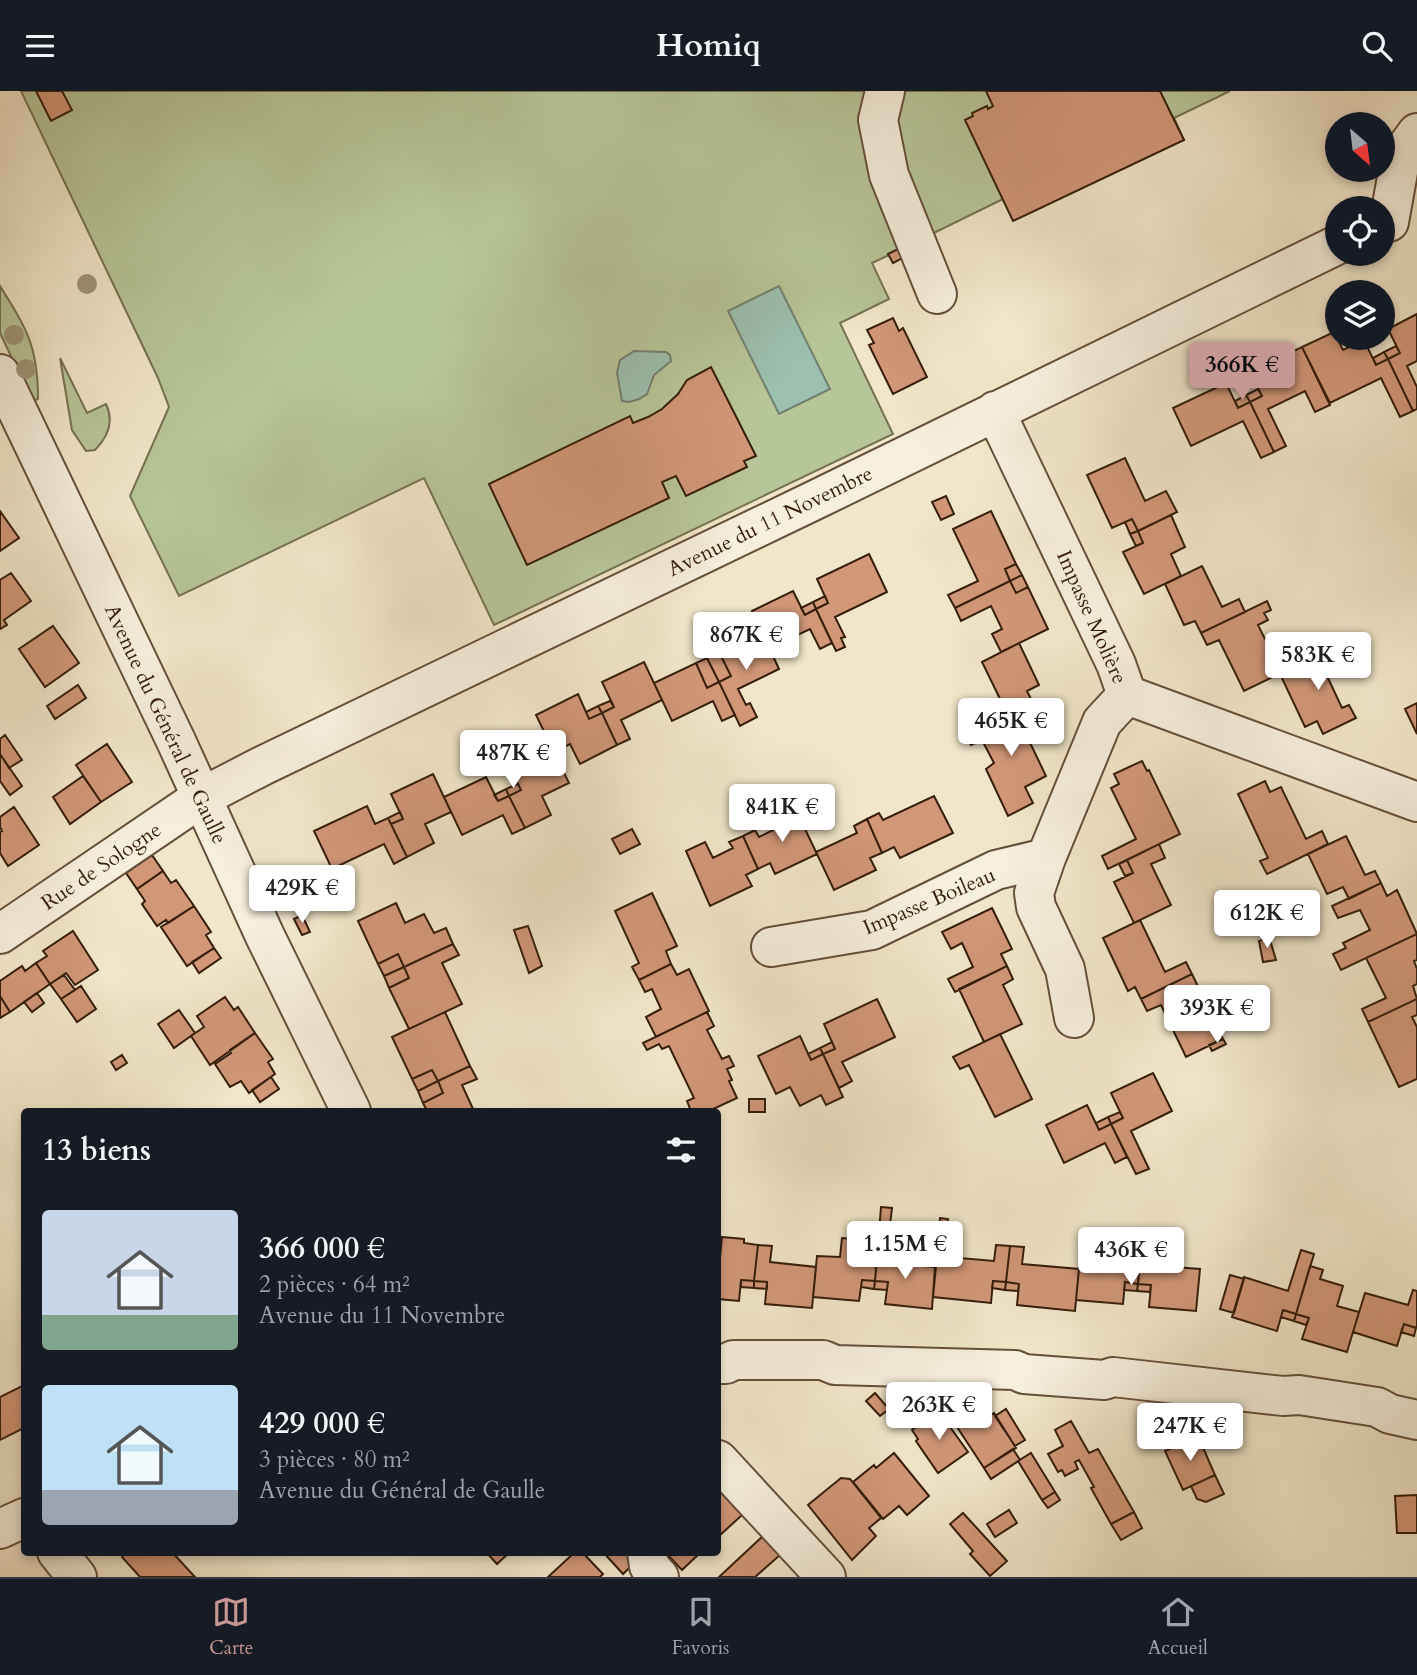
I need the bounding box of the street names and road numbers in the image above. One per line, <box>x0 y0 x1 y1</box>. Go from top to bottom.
street label: Avenue du 11 Novembre <box>663 459 878 584</box>
street label: Impasse Molière <box>1049 546 1134 689</box>
street label: Avenue du Général de Gaulle <box>97 600 234 849</box>
street label: Rue de Sologne <box>35 815 167 917</box>
street label: Impasse Boileau <box>858 860 1000 942</box>

